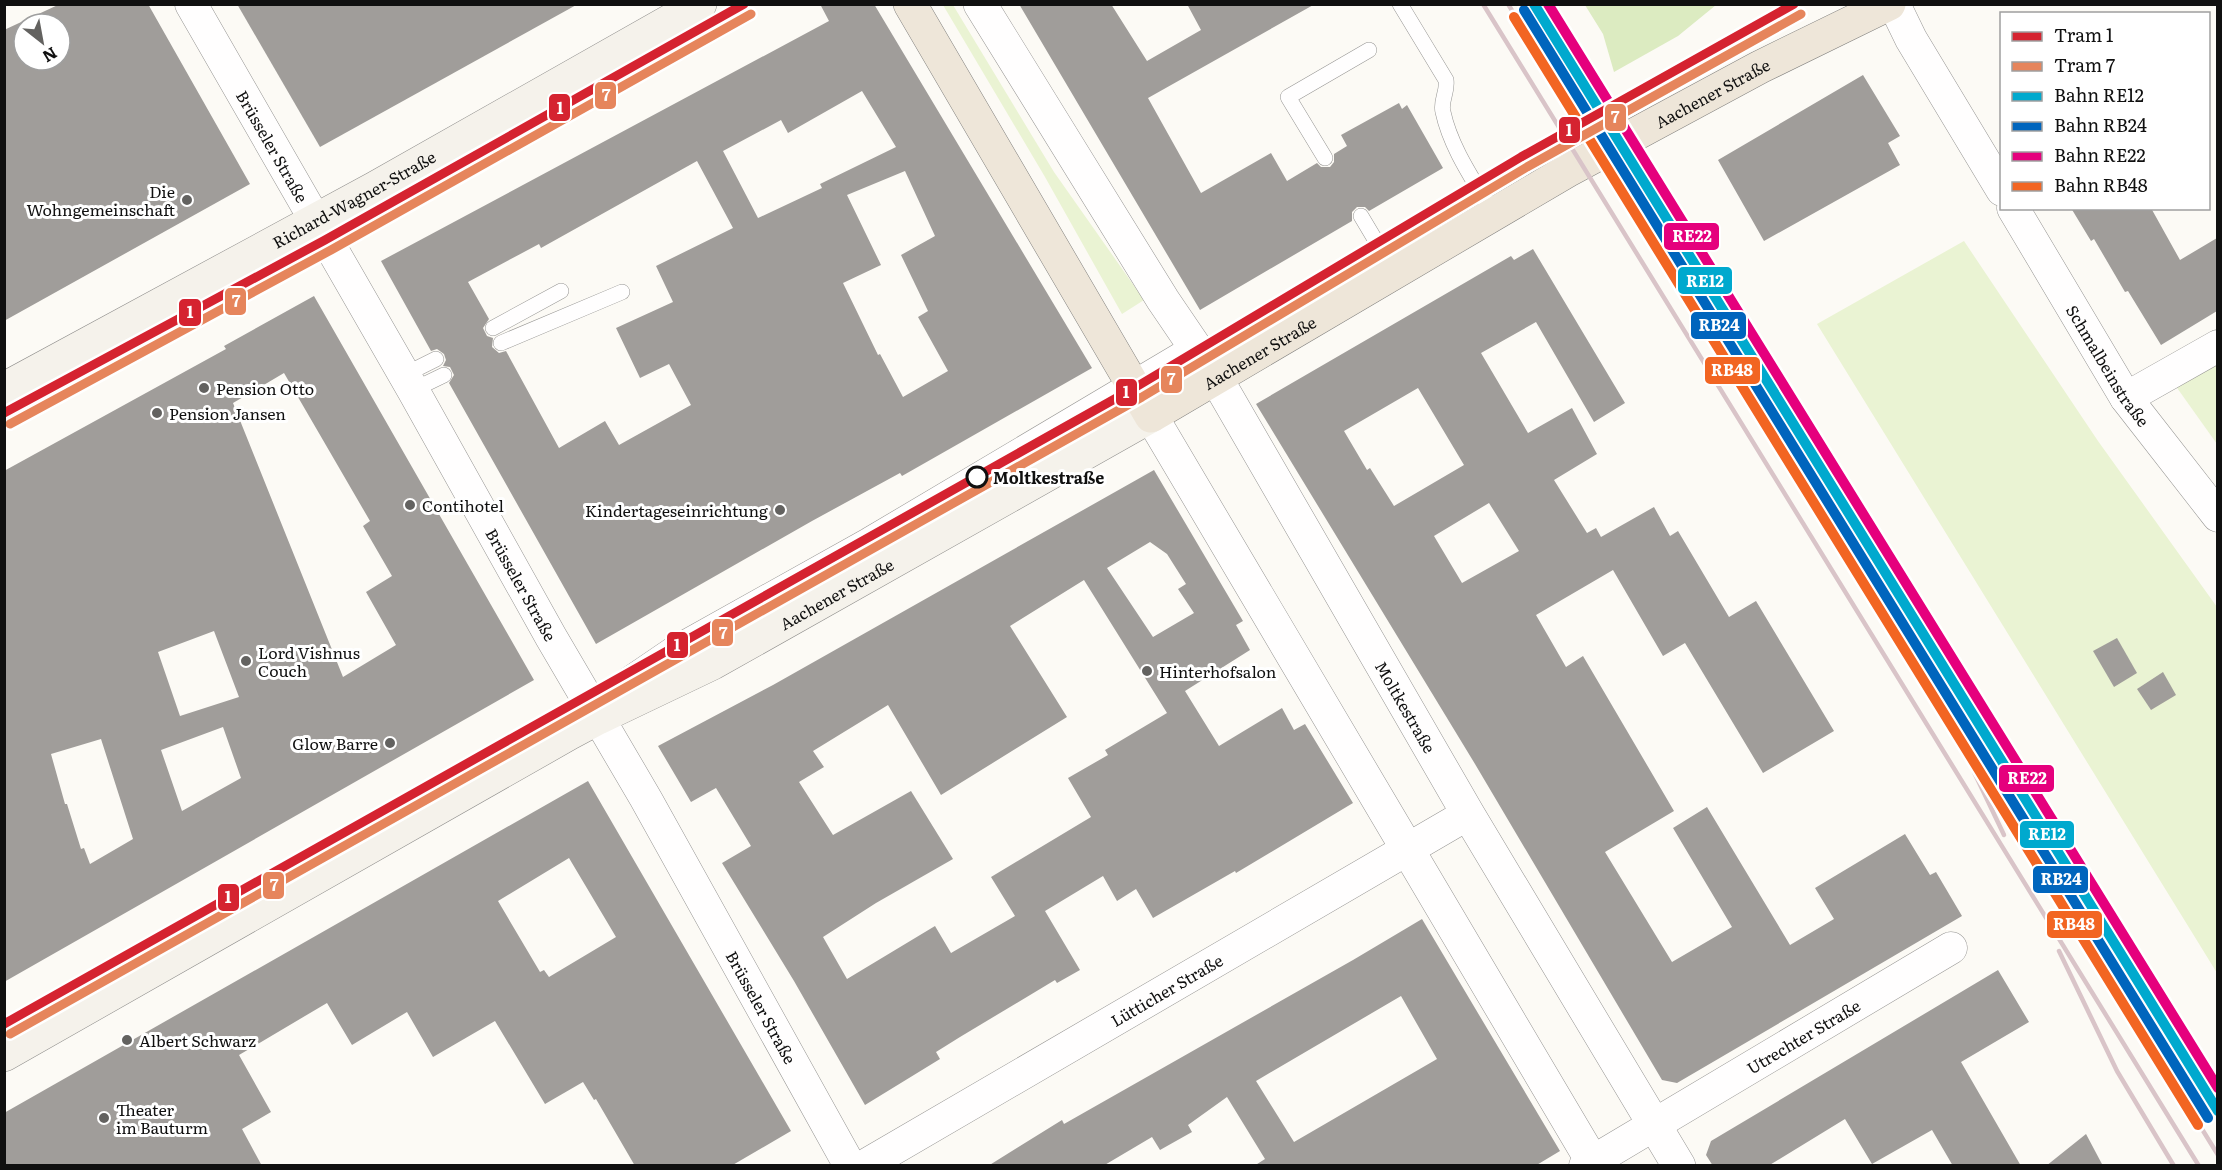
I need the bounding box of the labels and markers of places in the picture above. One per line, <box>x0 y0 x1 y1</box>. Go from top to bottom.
place label: Die Wohngemeinschaft <box>26 179 175 221</box>
marker: Die Wohngemeinschaft <box>180 193 194 207</box>
place label: Pension Otto <box>216 376 314 400</box>
marker: Pension Otto <box>197 381 211 395</box>
place label: Pension Jansen <box>169 401 286 425</box>
marker: Pension Jansen <box>150 406 164 420</box>
place label: Moltkestraße <box>993 465 1104 489</box>
marker: Moltkestraße <box>966 466 988 488</box>
place label: Contihotel <box>422 493 504 517</box>
marker: Contihotel <box>403 498 417 512</box>
place label: Kindertageseinrichtung <box>585 498 768 522</box>
marker: Kindertageseinrichtung <box>773 503 787 517</box>
place label: Lord Vishnus Couch <box>258 640 360 682</box>
marker: Lord Vishnus Couch <box>239 654 253 668</box>
place label: Hinterhofsalon <box>1159 659 1277 683</box>
marker: Hinterhofsalon <box>1140 664 1154 678</box>
place label: Glow Barre <box>292 731 378 755</box>
marker: Glow Barre <box>383 736 397 750</box>
place label: Albert Schwarz <box>139 1028 256 1052</box>
marker: Albert Schwarz <box>120 1033 134 1047</box>
place label: Theater im Bauturm <box>116 1097 209 1139</box>
marker: Theater im Bauturm <box>97 1111 111 1125</box>

